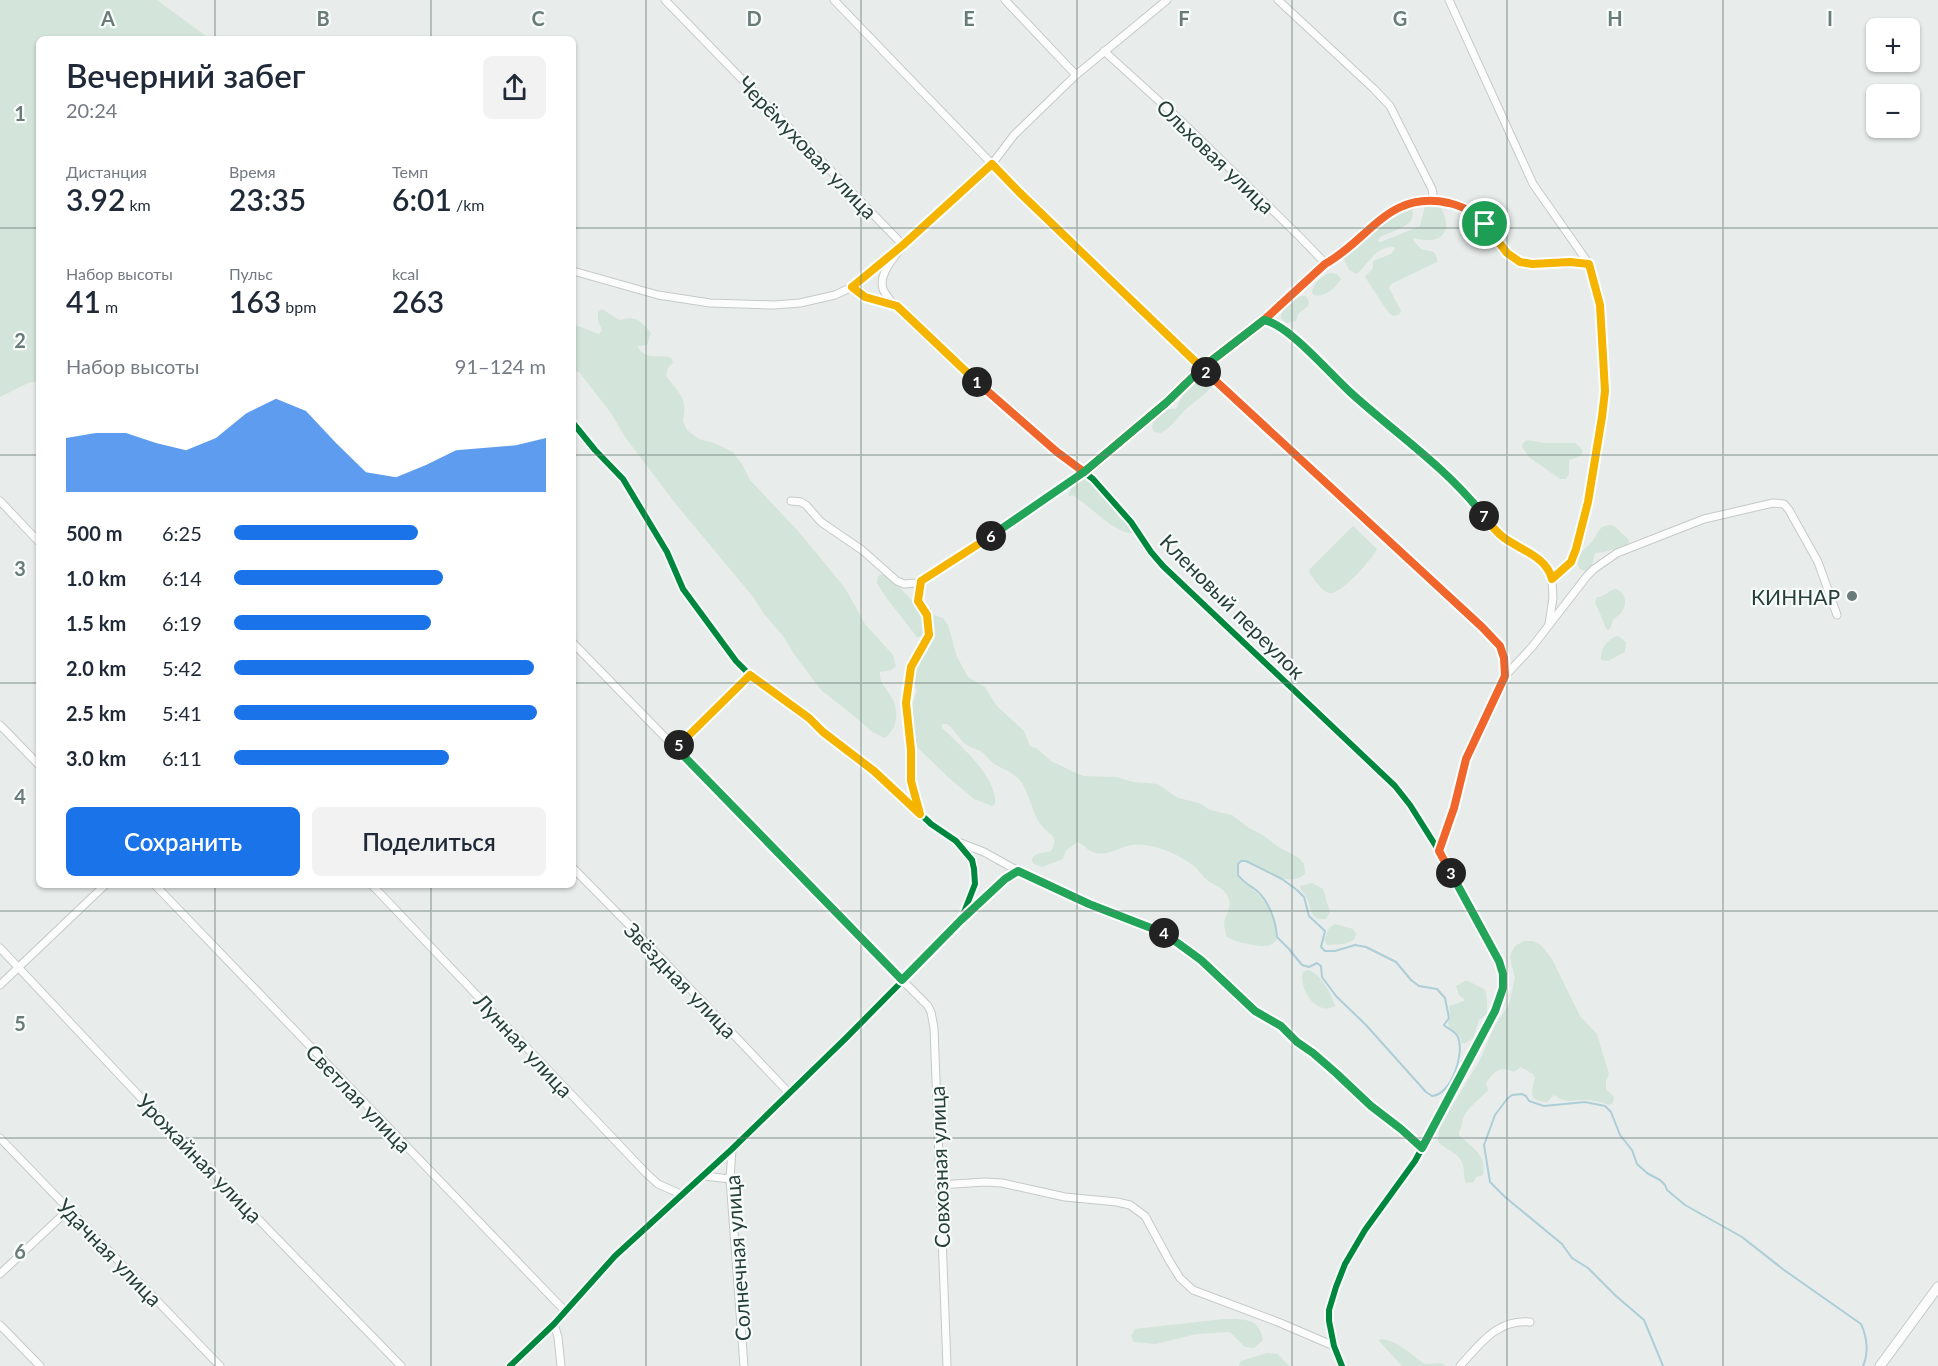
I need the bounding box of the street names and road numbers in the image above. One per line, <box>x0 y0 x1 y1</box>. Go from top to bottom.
street label: Черёмуховая улица <box>733 70 883 224</box>
street label: Ольховая улица <box>1152 94 1280 218</box>
street label: Кленовый переулок <box>1155 528 1311 684</box>
street label: Звёздная улица <box>620 917 742 1043</box>
street label: Лунная улица <box>469 987 579 1102</box>
street label: Светлая улица <box>301 1039 417 1157</box>
street label: Совхозная улица <box>924 1085 954 1249</box>
street label: Урожайная улица <box>132 1088 268 1228</box>
street label: Солнечная улица <box>719 1174 755 1342</box>
street label: Удачная улица <box>52 1193 168 1311</box>

